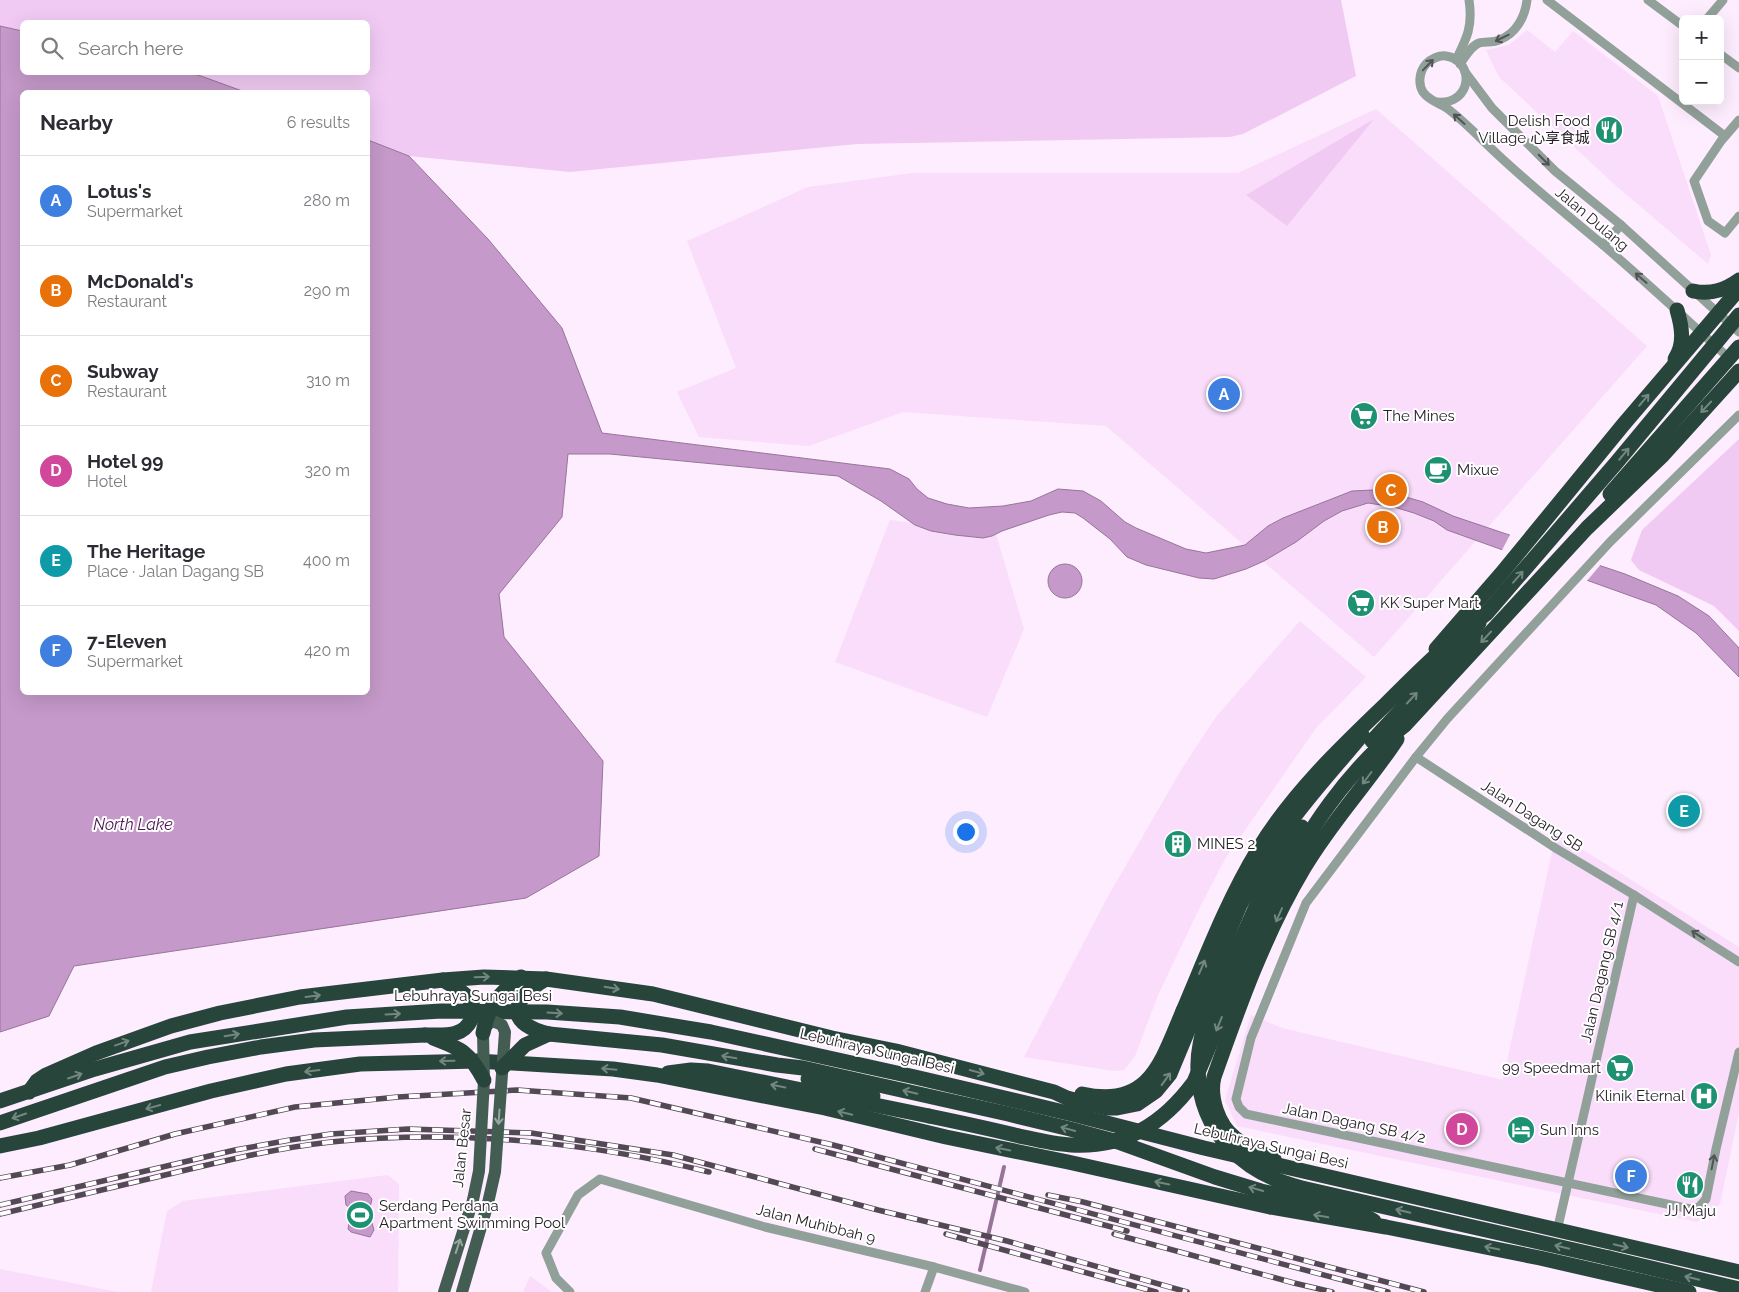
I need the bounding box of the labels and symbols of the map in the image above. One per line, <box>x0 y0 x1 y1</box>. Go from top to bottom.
one-way arrow <box>1494 33 1509 43</box>
one-way arrow <box>1422 59 1434 71</box>
place label: Delish Food Village 心享食城 <box>1478 112 1590 147</box>
one-way arrow <box>1452 113 1465 125</box>
restaurant icon: Delish Food Village 心享食城 <box>1594 115 1624 145</box>
one-way arrow <box>1538 154 1550 166</box>
street label: Jalan Dulang <box>1552 183 1632 255</box>
one-way arrow <box>1634 272 1647 284</box>
pin: A <box>1208 375 1240 413</box>
one-way arrow <box>1638 394 1650 407</box>
supermarket icon: The Mines <box>1349 401 1379 431</box>
one-way arrow <box>1700 401 1712 414</box>
place label: The Mines <box>1383 407 1455 425</box>
one-way arrow <box>1618 448 1629 461</box>
cafe icon: Mixue <box>1423 455 1453 485</box>
place label: Mixue <box>1457 461 1499 479</box>
pin: C <box>1375 471 1407 509</box>
pin: B <box>1367 508 1399 546</box>
one-way arrow <box>1512 571 1523 584</box>
supermarket icon: KK Super Mart <box>1346 588 1376 618</box>
place label: KK Super Mart <box>1380 594 1479 612</box>
one-way arrow <box>1480 631 1492 643</box>
one-way arrow <box>1406 692 1418 705</box>
one-way arrow <box>1362 772 1373 785</box>
street label: Jalan Dagang SB <box>1478 777 1586 855</box>
pin: E <box>1668 792 1700 830</box>
water label: North Lake <box>93 815 173 834</box>
your location <box>953 819 979 845</box>
building icon: MINES 2 <box>1163 829 1193 859</box>
place label: MINES 2 <box>1197 835 1255 853</box>
street label: Jalan Dagang SB 4/1 <box>1577 899 1627 1044</box>
one-way arrow <box>1273 907 1283 922</box>
one-way arrow <box>1691 930 1705 940</box>
one-way arrow <box>1197 960 1207 975</box>
one-way arrow <box>474 972 490 982</box>
one-way arrow <box>603 983 619 993</box>
street label: Lebuhraya Sungai Besi <box>394 987 552 1005</box>
one-way arrow <box>305 991 321 1001</box>
one-way arrow <box>547 1008 563 1017</box>
one-way arrow <box>385 1010 401 1019</box>
one-way arrow <box>1214 1016 1224 1031</box>
street label: Lebuhraya Sungai Besi <box>798 1024 956 1078</box>
one-way arrow <box>224 1030 240 1040</box>
one-way arrow <box>114 1038 129 1047</box>
one-way arrow <box>721 1051 737 1061</box>
supermarket icon: 99 Speedmart <box>1605 1053 1635 1083</box>
one-way arrow <box>439 1056 455 1066</box>
place label: 99 Speedmart <box>1502 1059 1601 1077</box>
one-way arrow <box>601 1064 617 1074</box>
one-way arrow <box>304 1066 320 1076</box>
one-way arrow <box>969 1068 985 1077</box>
one-way arrow <box>67 1071 82 1080</box>
one-way arrow <box>1160 1073 1171 1086</box>
one-way arrow <box>771 1081 787 1090</box>
hospital icon: Klinik Eternal <box>1689 1081 1719 1111</box>
one-way arrow <box>903 1087 919 1096</box>
place label: Klinik Eternal <box>1595 1087 1686 1105</box>
street label: Jalan Dagang SB 4/2 <box>1281 1099 1427 1147</box>
one-way arrow <box>146 1103 162 1112</box>
street label: Jalan Besar <box>449 1107 475 1189</box>
one-way arrow <box>837 1108 853 1117</box>
one-way arrow <box>494 1109 503 1125</box>
pin: D <box>1446 1110 1478 1148</box>
one-way arrow <box>12 1112 28 1122</box>
hotel icon: Sun Inns <box>1506 1115 1536 1145</box>
street label: Lebuhraya Sungai Besi <box>1192 1119 1350 1173</box>
place label: Sun Inns <box>1540 1121 1599 1139</box>
one-way arrow <box>1061 1124 1077 1133</box>
one-way arrow <box>996 1144 1012 1153</box>
one-way arrow <box>1709 1154 1719 1170</box>
pin: F <box>1615 1157 1647 1195</box>
restaurant icon: JJ Maju <box>1675 1170 1705 1200</box>
one-way arrow <box>1155 1178 1171 1187</box>
one-way arrow <box>1249 1184 1265 1193</box>
place label: Serdang Perdana Apartment Swimming Pool <box>379 1197 566 1232</box>
sports icon: Serdang Perdana Apartment Swimming Pool <box>345 1200 375 1230</box>
street label: Jalan Muhibbah 9 <box>755 1200 878 1248</box>
place label: JJ Maju <box>1664 1202 1716 1220</box>
one-way arrow <box>1396 1206 1412 1215</box>
one-way arrow <box>1314 1210 1330 1220</box>
one-way arrow <box>454 1238 464 1254</box>
one-way arrow <box>1554 1242 1570 1251</box>
one-way arrow <box>1613 1242 1629 1251</box>
one-way arrow <box>1484 1243 1500 1253</box>
one-way arrow <box>1684 1273 1700 1282</box>

